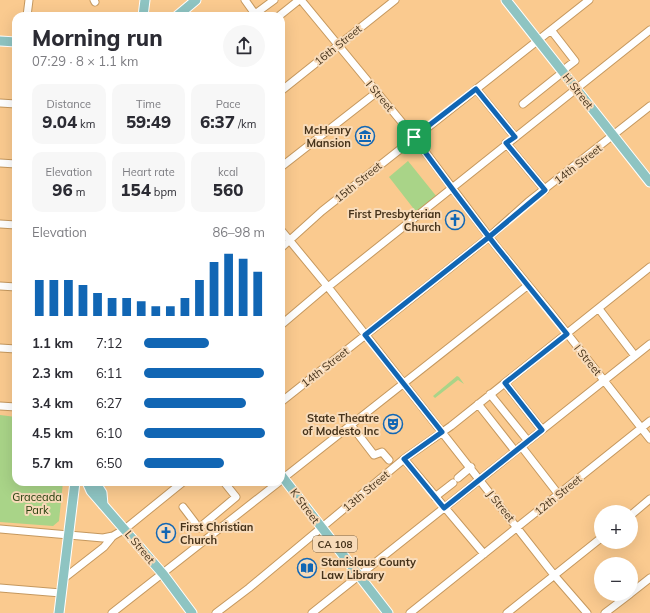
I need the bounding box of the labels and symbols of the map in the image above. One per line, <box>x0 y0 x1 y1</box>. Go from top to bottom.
street label: 16th Street <box>312 22 365 68</box>
street label: H Street <box>560 70 596 112</box>
street label: I Street <box>363 78 397 114</box>
pin <box>397 120 431 154</box>
place label: McHenry Mansion <box>304 123 351 150</box>
museum icon: McHenry Mansion <box>354 125 376 147</box>
street label: 14th Street <box>551 141 605 187</box>
street label: 15th Street <box>332 159 385 205</box>
place label: First Presbyterian Church <box>348 207 441 234</box>
church icon: First Presbyterian Church <box>444 209 466 231</box>
street label: I Street <box>571 342 605 379</box>
street label: 14th Street <box>298 344 352 390</box>
place label: State Theatre of Modesto Inc <box>302 411 379 438</box>
theatre icon: State Theatre of Modesto Inc <box>382 413 404 435</box>
street label: 13th Street <box>340 467 392 515</box>
street label: 12th Street <box>532 472 585 518</box>
street label: K Street <box>287 486 323 526</box>
street label: J Street <box>484 487 518 525</box>
park label: Graceada Park <box>12 490 62 517</box>
place label: First Christian Church <box>180 520 253 547</box>
church icon: First Christian Church <box>155 522 177 544</box>
street label: L Street <box>122 527 158 567</box>
road number: CA 108 <box>313 536 357 552</box>
place label: Stanislaus County Law Library <box>321 555 416 582</box>
library icon: Stanislaus County Law Library <box>296 557 318 579</box>

